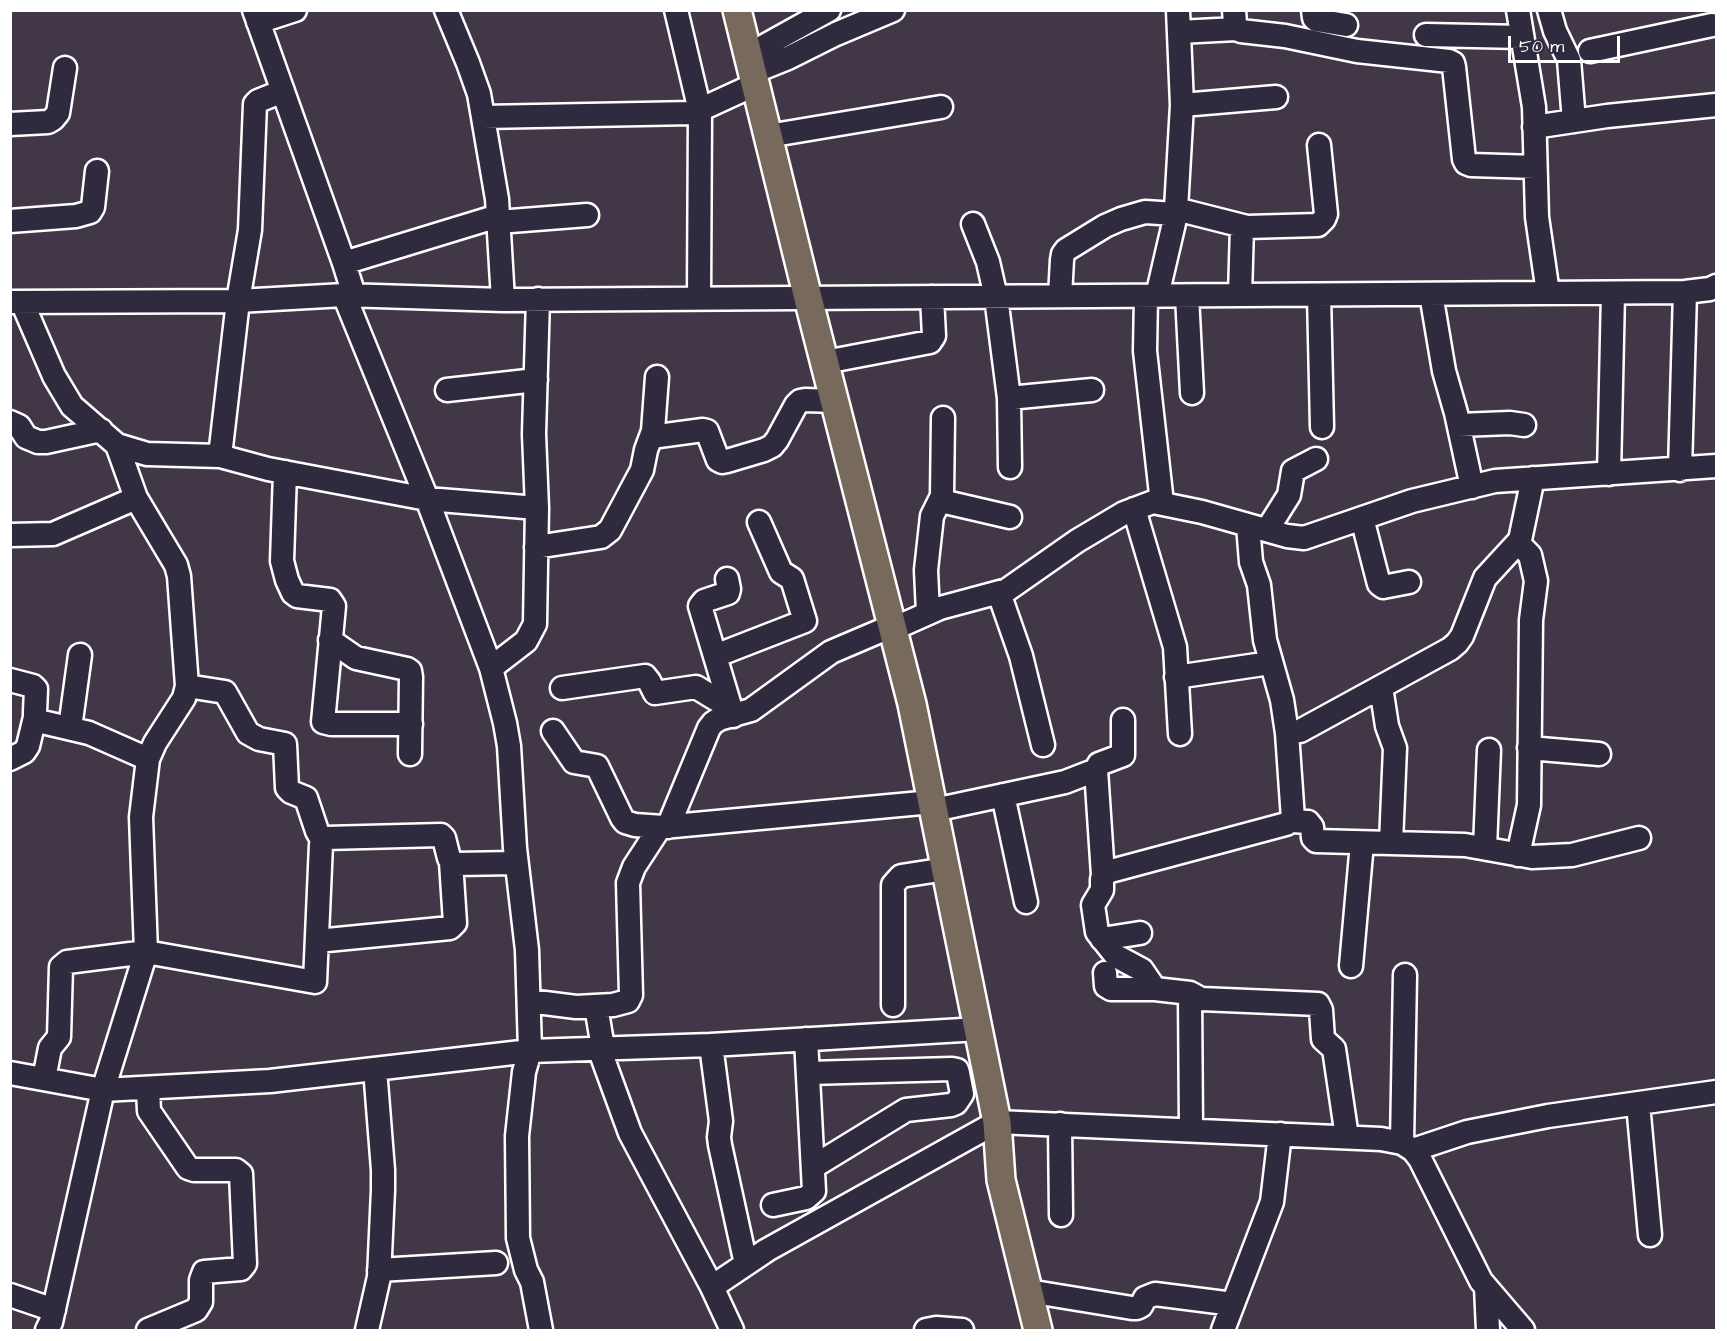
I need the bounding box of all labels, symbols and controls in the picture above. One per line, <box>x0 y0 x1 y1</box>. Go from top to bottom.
scale bar <box>1511 24 1624 62</box>
text: 50 m <box>1519 34 1564 59</box>

